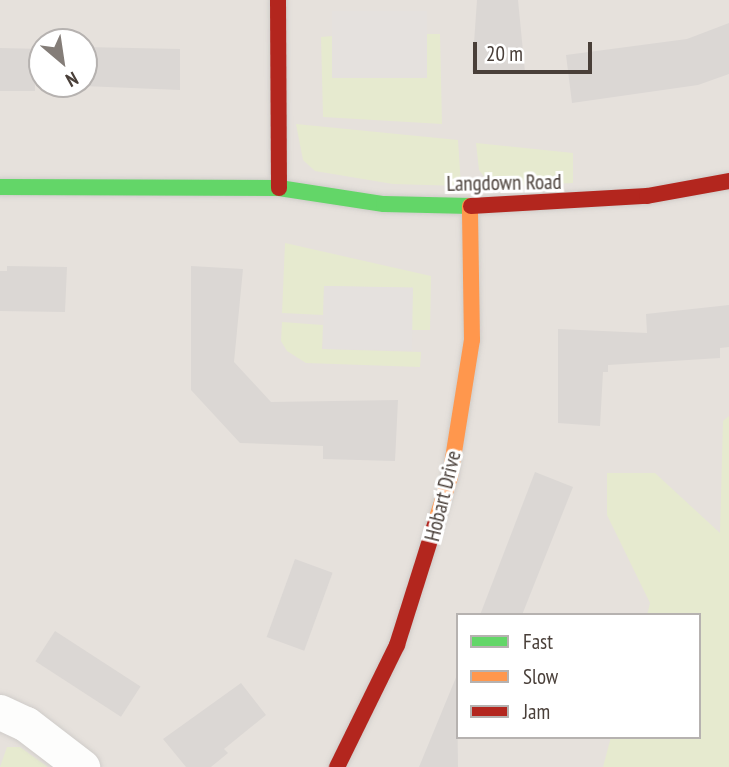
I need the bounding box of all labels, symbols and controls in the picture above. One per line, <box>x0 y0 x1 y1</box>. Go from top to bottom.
north arrow <box>28 28 98 98</box>
scale bar <box>477 28 596 72</box>
text: 20 m <box>486 40 523 67</box>
text: N <box>62 67 83 93</box>
street label: Langdown Road <box>446 169 562 197</box>
street label: Hobart Drive <box>420 448 466 544</box>
legend <box>456 613 701 739</box>
text: Fast <box>523 628 553 655</box>
text: Slow <box>523 663 558 690</box>
text: Jam <box>523 698 550 725</box>

